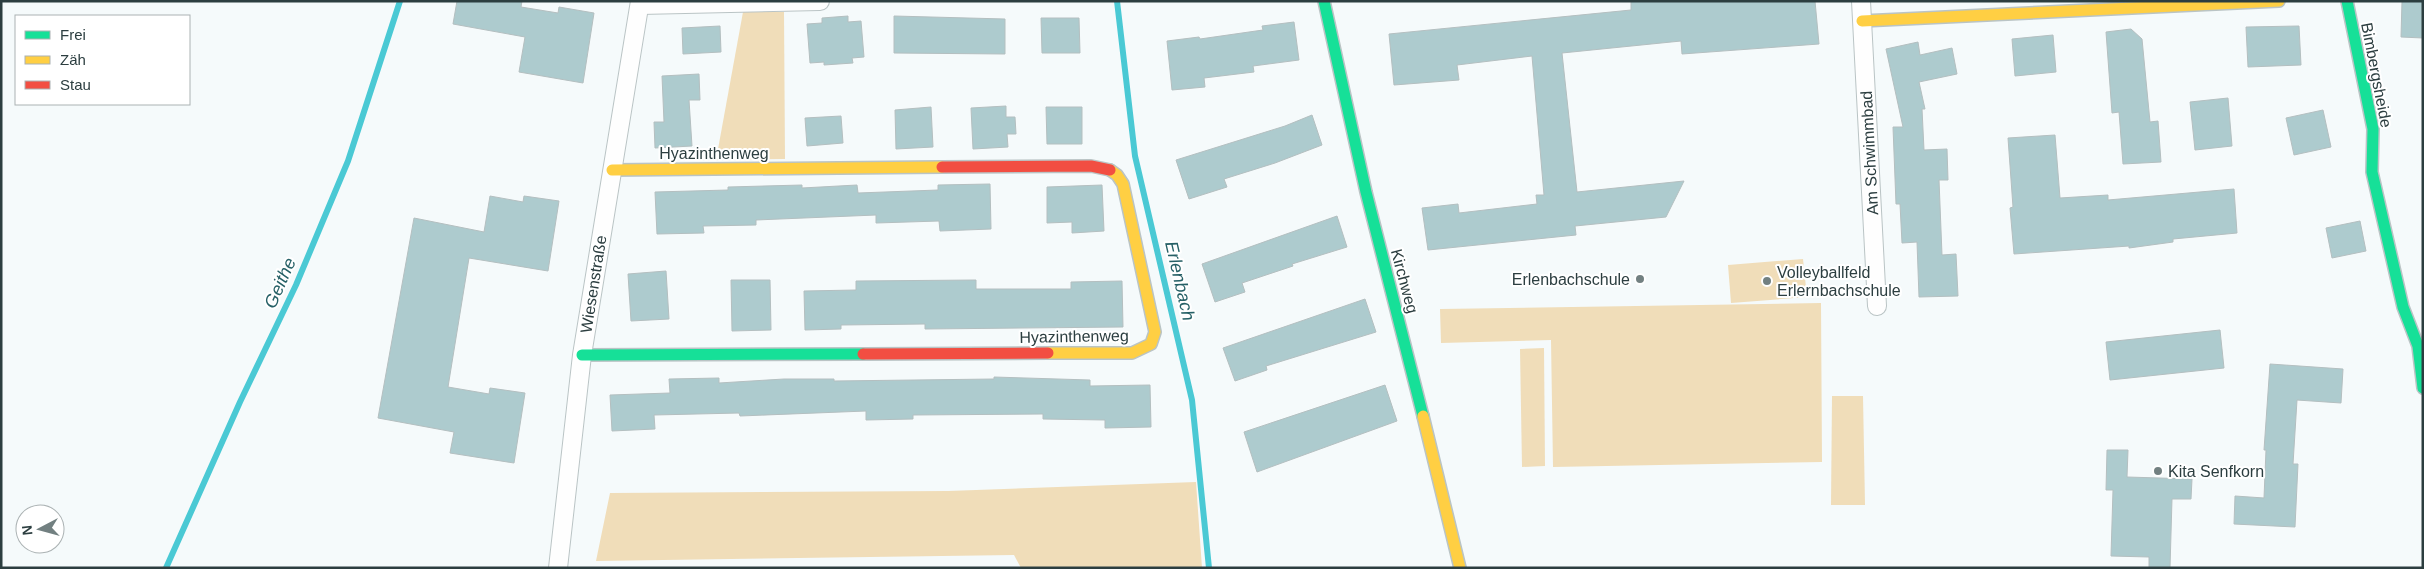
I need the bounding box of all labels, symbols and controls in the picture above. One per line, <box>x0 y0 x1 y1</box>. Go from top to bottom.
legend <box>15 15 190 105</box>
street label: Bimbergsheide <box>2358 21 2395 129</box>
text: Frei <box>60 26 86 43</box>
text: Zäh <box>60 51 86 68</box>
text: Stau <box>60 76 91 93</box>
street label: Am Schwimmbad <box>1858 90 1881 216</box>
street label: Hyazinthenweg <box>659 145 769 162</box>
street label: Wiesenstraße <box>577 234 610 334</box>
water label: Erlenbach <box>1161 239 1199 323</box>
street label: Kirchweg <box>1388 247 1421 315</box>
water label: Geithe <box>260 255 300 311</box>
place label: Volleyballfeld Erlernbachschule <box>1777 264 1901 299</box>
place label: Erlenbachschule <box>1512 271 1630 288</box>
marker: Erlenbachschule <box>1634 273 1646 285</box>
marker: Volleyballfeld Erlernbachschule <box>1761 275 1773 287</box>
street label: Hyazinthenweg <box>1019 327 1129 346</box>
place label: Kita Senfkorn <box>2168 463 2264 480</box>
marker: Kita Senfkorn <box>2152 465 2164 477</box>
north arrow <box>15 504 65 554</box>
text: N <box>19 524 36 536</box>

